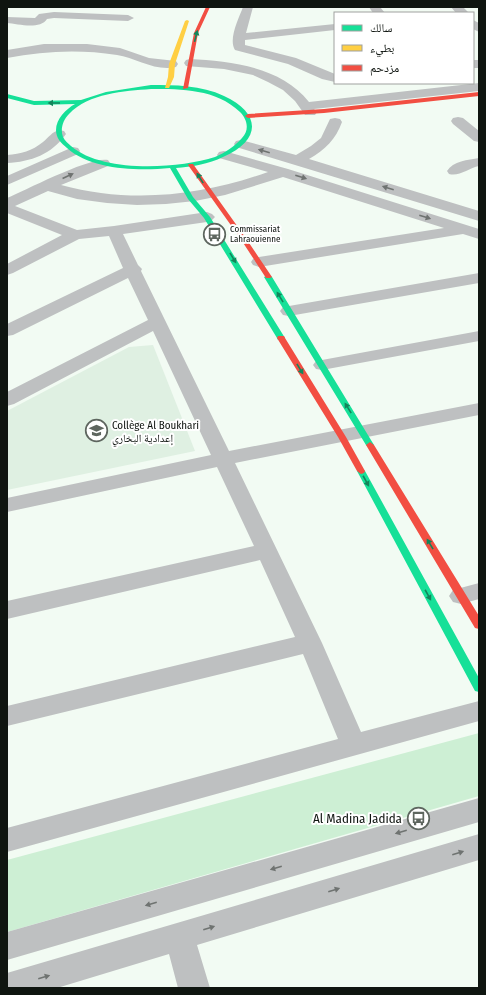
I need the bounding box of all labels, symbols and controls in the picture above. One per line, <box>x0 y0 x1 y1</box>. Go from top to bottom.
legend <box>334 12 474 84</box>
text: سالك <box>370 21 392 35</box>
one-way arrow <box>193 30 199 43</box>
text: بطيء <box>370 41 394 58</box>
text: مزدحم <box>370 61 399 76</box>
one-way arrow <box>47 100 60 106</box>
one-way arrow <box>258 148 270 154</box>
one-way arrow <box>62 173 74 179</box>
one-way arrow <box>196 173 204 183</box>
one-way arrow <box>296 175 308 181</box>
one-way arrow <box>382 185 394 191</box>
one-way arrow <box>420 214 432 220</box>
bus stop icon: Commissariat Lahraouienne <box>202 221 228 247</box>
place label: Commissariat Lahraouienne <box>230 224 281 244</box>
one-way arrow <box>229 252 236 264</box>
one-way arrow <box>277 291 284 303</box>
one-way arrow <box>297 363 304 375</box>
one-way arrow <box>344 403 352 413</box>
school or university icon: Collège Al Boukhari إعدادية البخاري <box>84 418 110 444</box>
place label: Collège Al Boukhari إعدادية البخاري <box>112 419 199 447</box>
one-way arrow <box>363 475 369 487</box>
one-way arrow <box>426 538 433 550</box>
one-way arrow <box>425 589 432 601</box>
bus stop icon: Al Madina Jadida <box>405 805 431 831</box>
place label: Al Madina Jadida <box>313 811 402 826</box>
one-way arrow <box>395 829 407 835</box>
one-way arrow <box>453 850 465 856</box>
one-way arrow <box>270 865 282 871</box>
one-way arrow <box>328 887 340 893</box>
one-way arrow <box>145 901 157 907</box>
one-way arrow <box>204 925 216 931</box>
one-way arrow <box>39 974 51 980</box>

